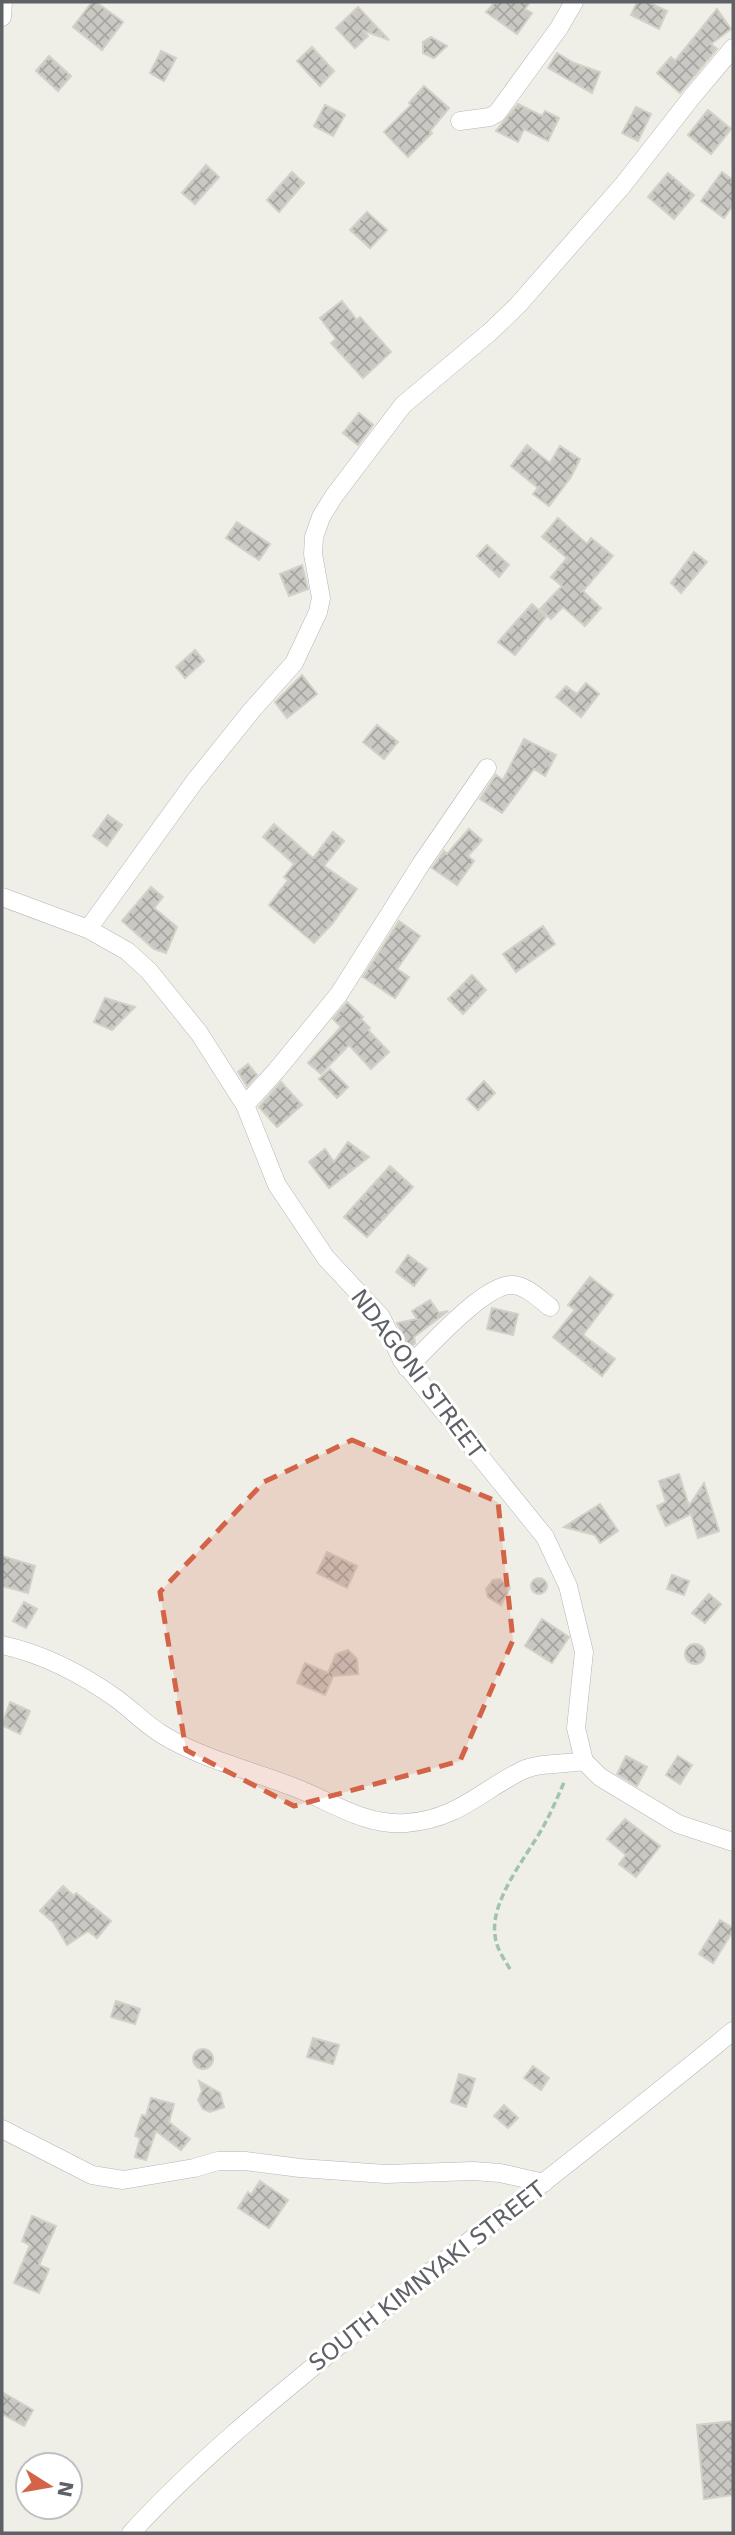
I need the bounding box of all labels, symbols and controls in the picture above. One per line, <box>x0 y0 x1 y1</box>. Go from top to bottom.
street label: NDAGONI STREET <box>346 1284 491 1464</box>
street label: SOUTH KIMNYAKI STREET <box>304 2175 551 2376</box>
north arrow <box>14 2451 84 2521</box>
text: N <box>53 2479 78 2499</box>

